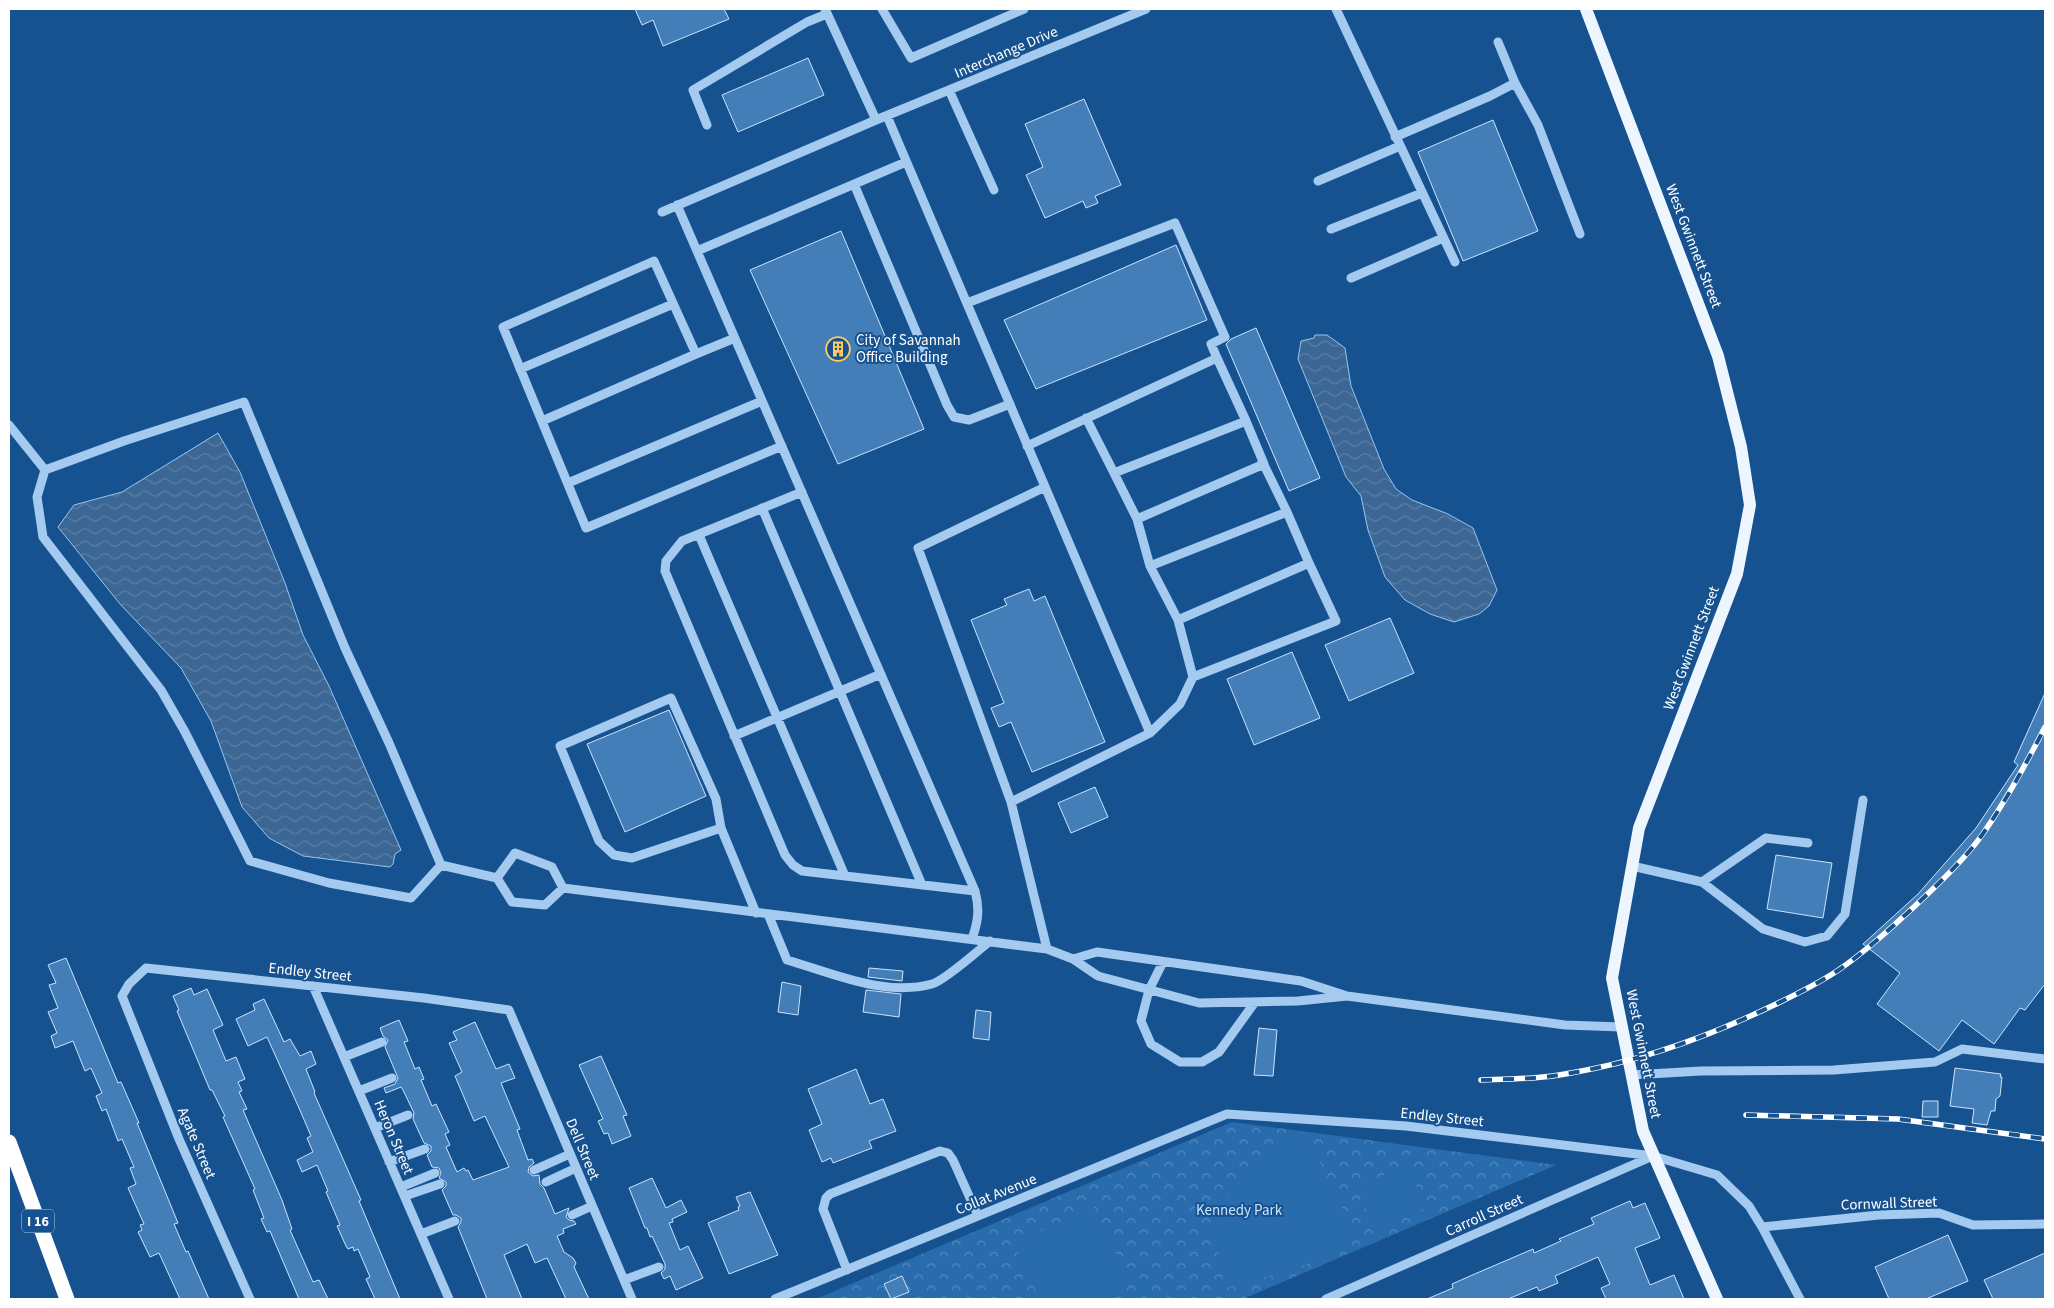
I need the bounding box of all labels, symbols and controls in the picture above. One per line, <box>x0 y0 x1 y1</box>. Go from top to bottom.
street label: Interchange Drive <box>951 21 1061 84</box>
street label: West Gwinnett Street <box>1660 181 1727 311</box>
place label: City of Savannah Office Building <box>856 330 961 368</box>
building icon: City of Savannah Office Building <box>825 336 851 362</box>
street label: West Gwinnett Street <box>1658 583 1725 713</box>
street label: Endley Street <box>267 958 353 987</box>
street label: West Gwinnett Street <box>1621 988 1666 1120</box>
street label: Heron Street <box>368 1097 419 1178</box>
street label: Endley Street <box>1399 1103 1485 1132</box>
street label: Agate Street <box>172 1104 221 1182</box>
street label: Dell Street <box>560 1115 605 1183</box>
street label: Collat Avenue <box>952 1169 1040 1220</box>
street label: Carroll Street <box>1442 1189 1526 1242</box>
street label: Cornwall Street <box>1840 1191 1938 1216</box>
park label: Kennedy Park <box>1196 1200 1283 1221</box>
road number: I 16 <box>22 1210 54 1232</box>

